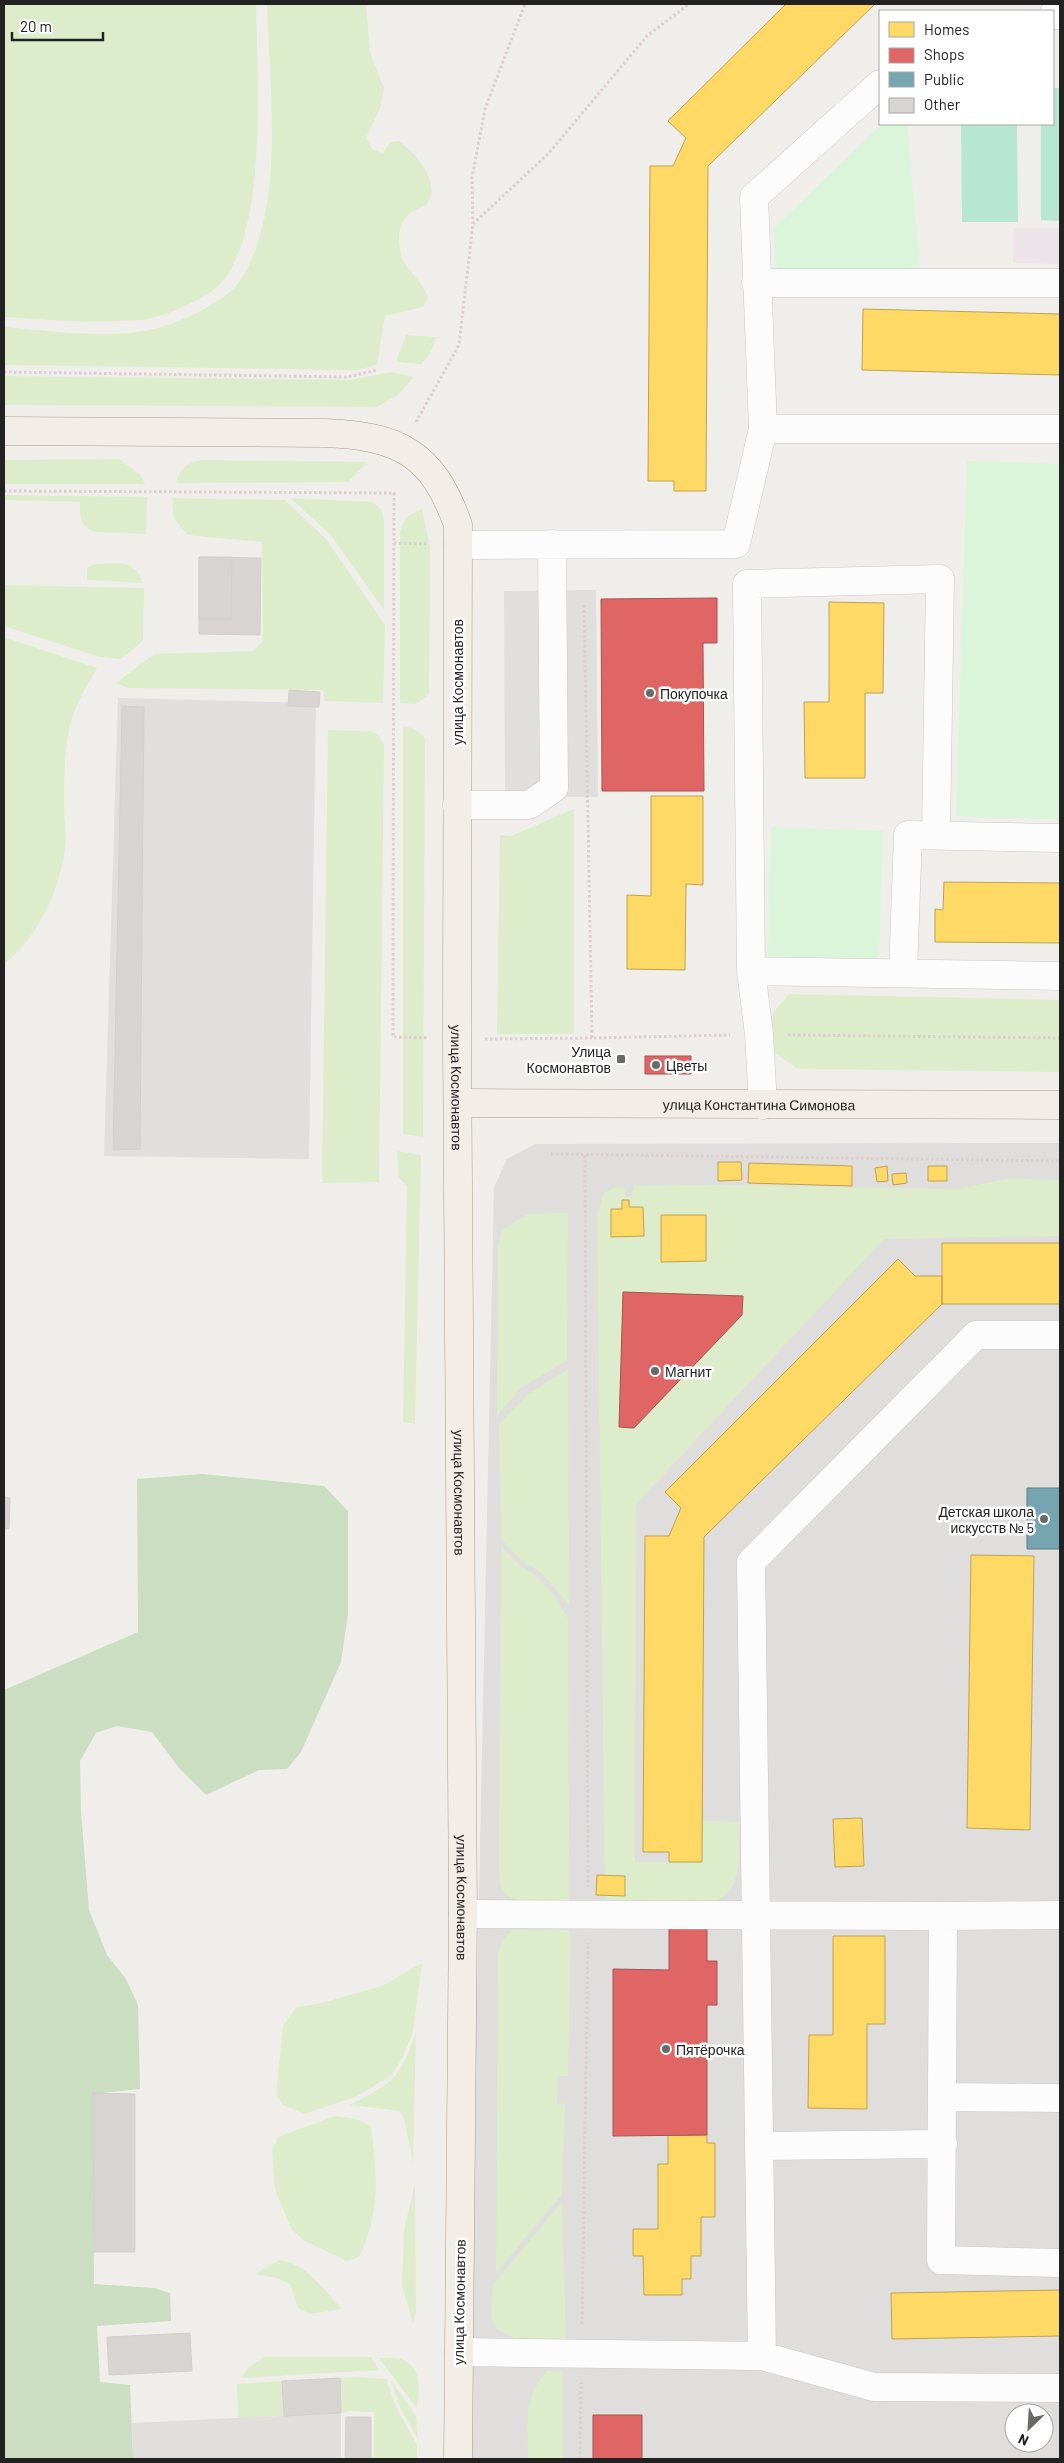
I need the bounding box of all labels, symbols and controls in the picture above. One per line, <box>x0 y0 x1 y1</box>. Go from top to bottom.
scale bar <box>12 10 104 42</box>
legend <box>879 10 1054 125</box>
text: 20 m <box>20 17 52 35</box>
text: Homes <box>924 20 969 38</box>
text: Shops <box>924 45 964 63</box>
text: Public <box>924 70 964 88</box>
text: Other <box>924 95 961 113</box>
street label: улица Космонавтов <box>449 619 466 745</box>
place label: Покупочка <box>660 685 728 702</box>
marker: Покупочка <box>644 687 656 699</box>
street label: улица Космонавтов <box>448 1025 466 1151</box>
place label: Улица Космонавтов <box>527 1043 611 1076</box>
marker: Улица Космонавтов <box>615 1053 627 1065</box>
place label: Цветы <box>666 1057 707 1074</box>
marker: Цветы <box>650 1059 662 1071</box>
street label: улица Константина Симонова <box>663 1095 855 1113</box>
place label: Магнит <box>665 1363 712 1380</box>
marker: Магнит <box>649 1365 661 1377</box>
street label: улица Космонавтов <box>451 1430 469 1556</box>
place label: Детская школа искусств № 5 <box>938 1503 1034 1536</box>
marker: Детская школа искусств № 5 <box>1038 1513 1050 1525</box>
street label: улица Космонавтов <box>454 1835 472 1961</box>
place label: Пятёрочка <box>676 2041 745 2058</box>
marker: Пятёрочка <box>660 2043 672 2055</box>
street label: улица Космонавтов <box>449 2239 469 2365</box>
north arrow <box>1004 2403 1054 2453</box>
text: N <box>1015 2431 1031 2450</box>

